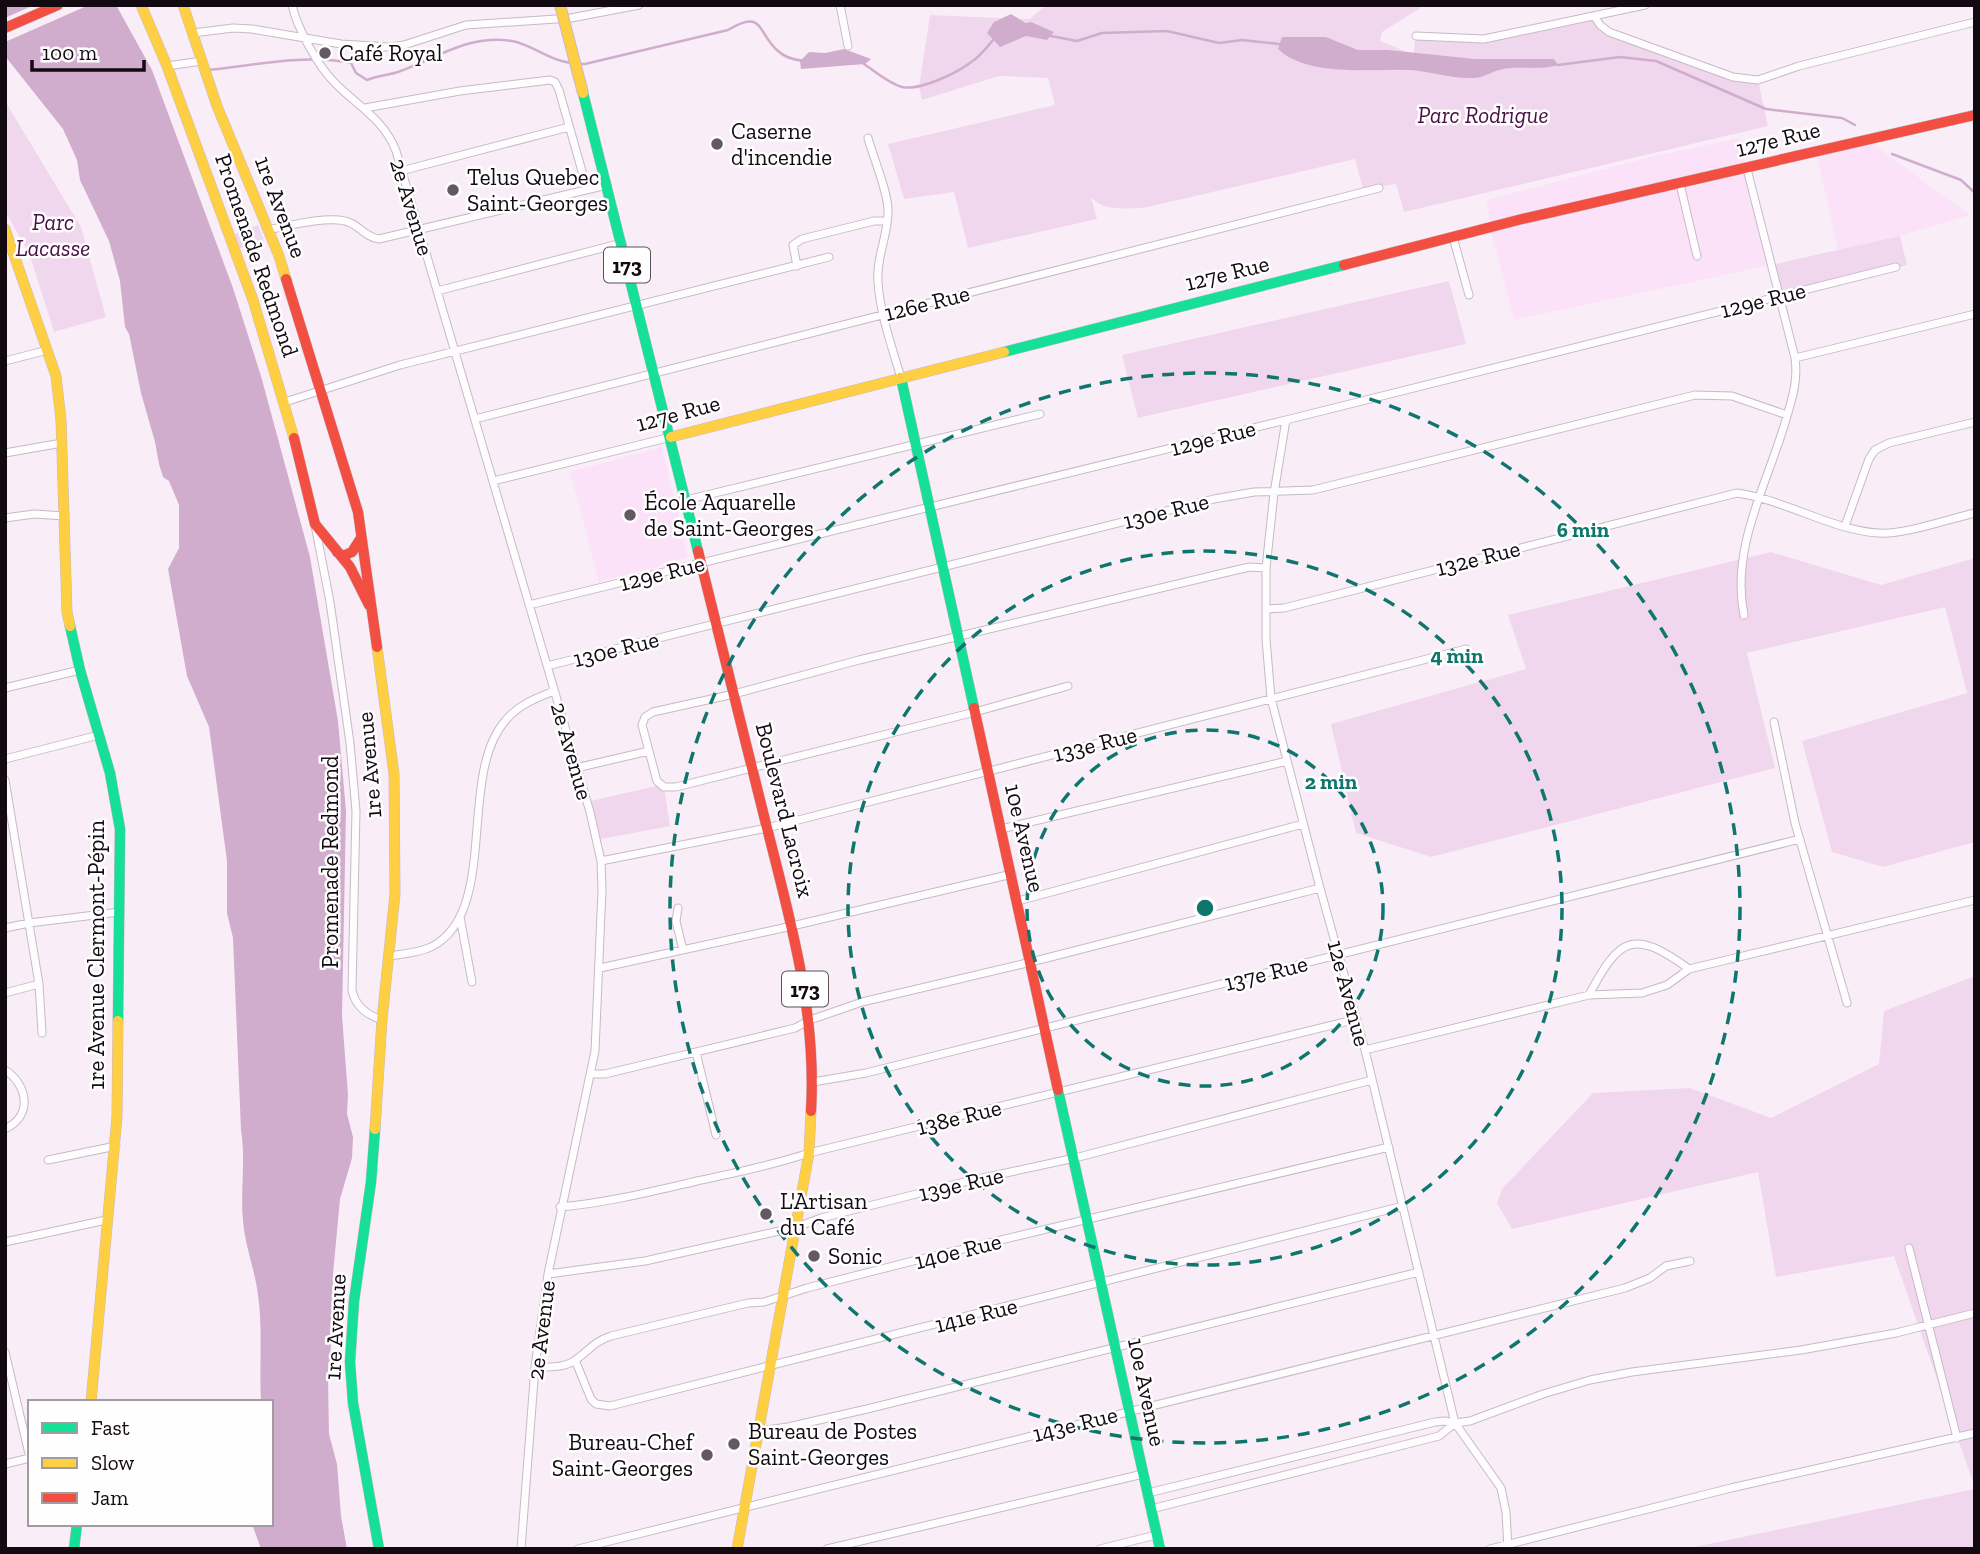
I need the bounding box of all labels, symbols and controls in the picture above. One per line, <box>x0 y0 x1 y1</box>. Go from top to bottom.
scale bar <box>32 28 144 72</box>
place label: Café Royal <box>339 39 443 67</box>
text: 100 m <box>42 40 97 65</box>
marker: Café Royal <box>317 45 333 61</box>
park label: Parc Rodrigue <box>1417 101 1549 129</box>
street label: 127e Rue <box>1733 115 1823 163</box>
place label: Caserne d'incendie <box>731 117 832 171</box>
marker: Caserne d'incendie <box>709 136 725 152</box>
street label: Promenade Redmond <box>209 150 305 361</box>
street label: 1re Avenue <box>249 152 313 262</box>
street label: 2e Avenue <box>384 155 440 259</box>
place label: Telus Quebec Saint-Georges <box>467 163 608 217</box>
marker: Telus Quebec Saint-Georges <box>445 182 461 198</box>
park label: Parc Lacasse <box>16 208 90 262</box>
road number: 173 <box>604 247 650 282</box>
street label: 127e Rue <box>1182 249 1272 297</box>
street label: 129e Rue <box>1717 276 1809 324</box>
street label: 126e Rue <box>881 279 973 327</box>
street label: 127e Rue <box>633 388 723 438</box>
street label: 129e Rue <box>1167 414 1259 462</box>
street label: 130e Rue <box>1120 487 1212 535</box>
place label: École Aquarelle de Saint-Georges <box>644 488 814 542</box>
marker: École Aquarelle de Saint-Georges <box>622 507 638 523</box>
text: 6 min <box>1557 517 1610 542</box>
street label: 132e Rue <box>1433 534 1523 582</box>
street label: 129e Rue <box>616 549 708 597</box>
street label: 130e Rue <box>570 625 662 673</box>
text: 4 min <box>1430 643 1484 668</box>
street label: 2e Avenue <box>545 699 599 803</box>
street label: 1re Avenue <box>350 711 388 819</box>
street label: Boulevard Lacroix <box>750 720 820 901</box>
street label: 133e Rue <box>1050 720 1140 768</box>
street label: Promenade Redmond <box>316 755 344 969</box>
text: 2 min <box>1305 769 1358 794</box>
street label: 10e Avenue <box>999 781 1051 895</box>
street label: 1re Avenue Clermont-Pépin <box>82 820 110 1090</box>
centre of rings <box>1193 896 1217 920</box>
street label: 12e Avenue <box>1321 937 1377 1049</box>
street label: 137e Rue <box>1221 949 1311 997</box>
road number: 173 <box>782 972 828 1006</box>
street label: 138e Rue <box>914 1093 1004 1141</box>
street label: 139e Rue <box>916 1161 1006 1207</box>
place label: L'Artisan du Café <box>780 1187 868 1241</box>
marker: L'Artisan du Café <box>758 1206 774 1222</box>
street label: 140e Rue <box>912 1227 1004 1275</box>
place label: Sonic <box>828 1242 882 1270</box>
marker: Sonic <box>806 1248 822 1264</box>
street label: 1re Avenue <box>318 1273 352 1381</box>
street label: 2e Avenue <box>521 1279 561 1381</box>
street label: 141e Rue <box>932 1291 1020 1339</box>
street label: 10e Avenue <box>1122 1335 1172 1449</box>
legend <box>28 1400 273 1526</box>
street label: 143e Rue <box>1030 1400 1120 1448</box>
text: Fast <box>91 1415 130 1440</box>
place label: Bureau de Postes Saint-Georges <box>748 1417 917 1471</box>
place label: Bureau-Chef Saint-Georges <box>552 1428 695 1482</box>
marker: Bureau de Postes Saint-Georges <box>726 1436 742 1452</box>
marker: Bureau-Chef Saint-Georges <box>699 1447 715 1463</box>
text: Slow <box>91 1450 134 1475</box>
text: Jam <box>91 1485 128 1510</box>

